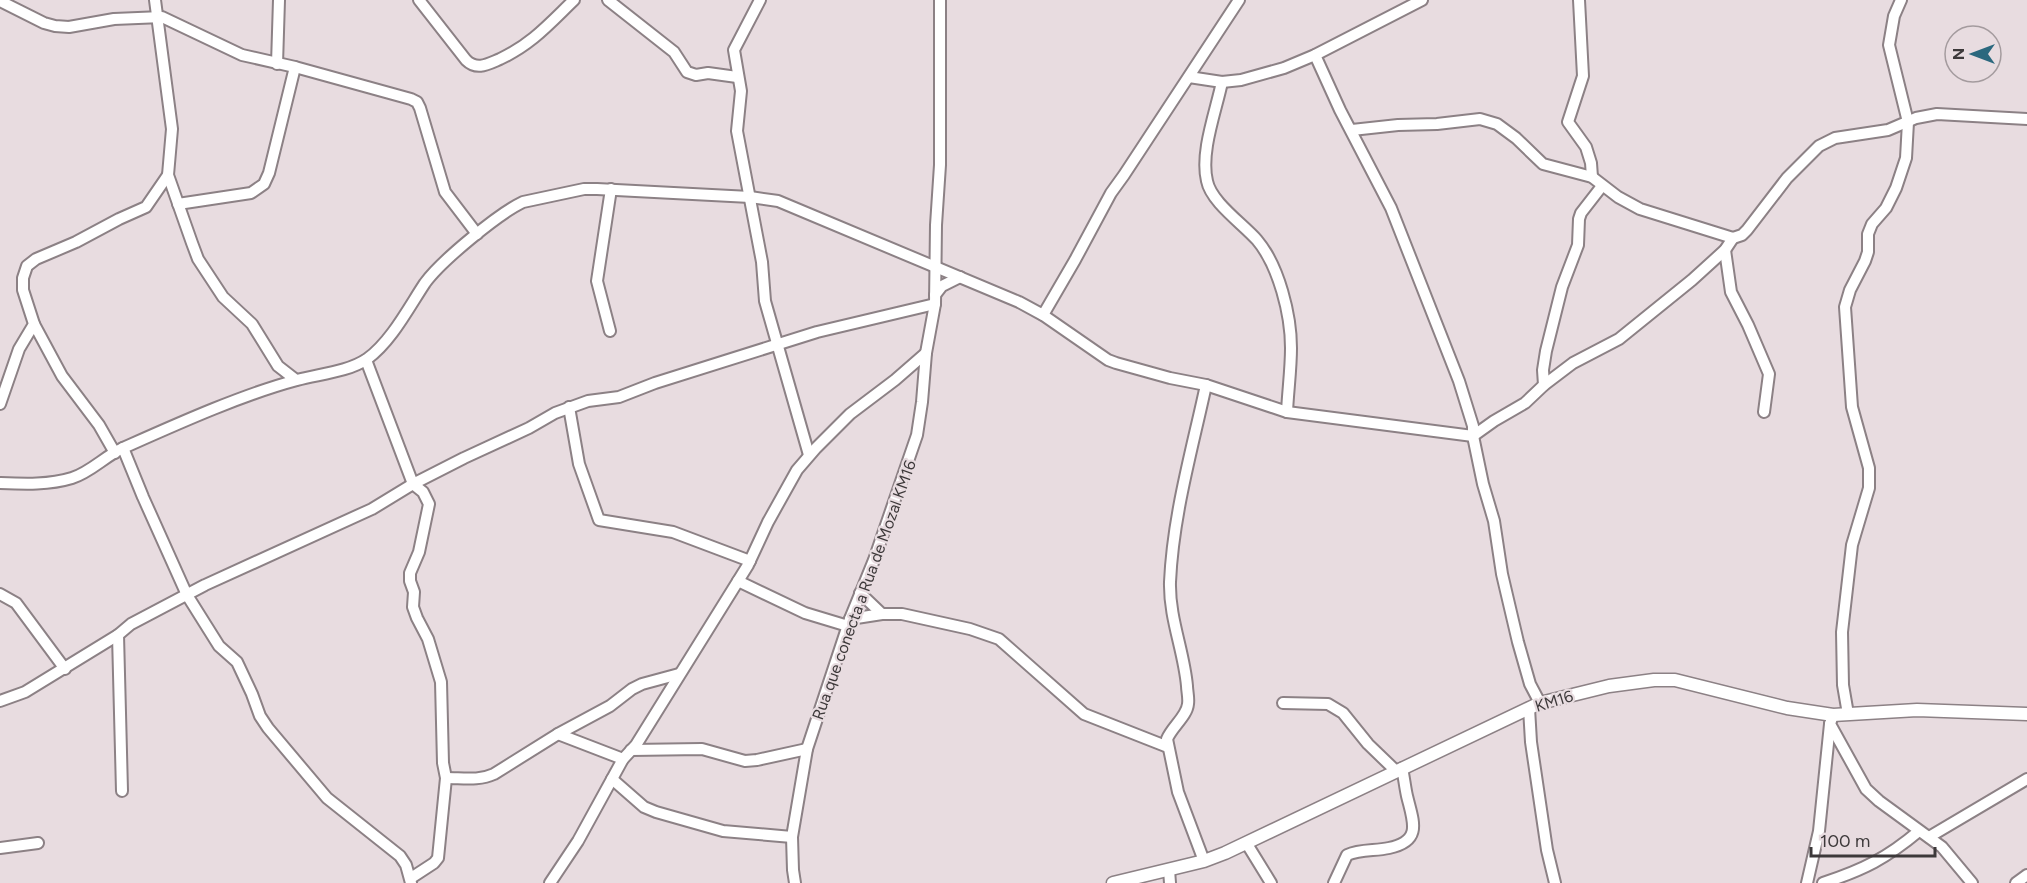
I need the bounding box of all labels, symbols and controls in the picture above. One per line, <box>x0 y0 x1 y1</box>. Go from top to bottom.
north arrow <box>1943 24 2003 84</box>
text: N <box>1949 48 1968 60</box>
street label: Rua que conecta a Rua de Mozal KM16 <box>808 458 920 722</box>
street label: KM16 <box>1533 686 1575 716</box>
scale bar <box>1811 820 1936 858</box>
text: 100 m <box>1820 830 1870 852</box>

